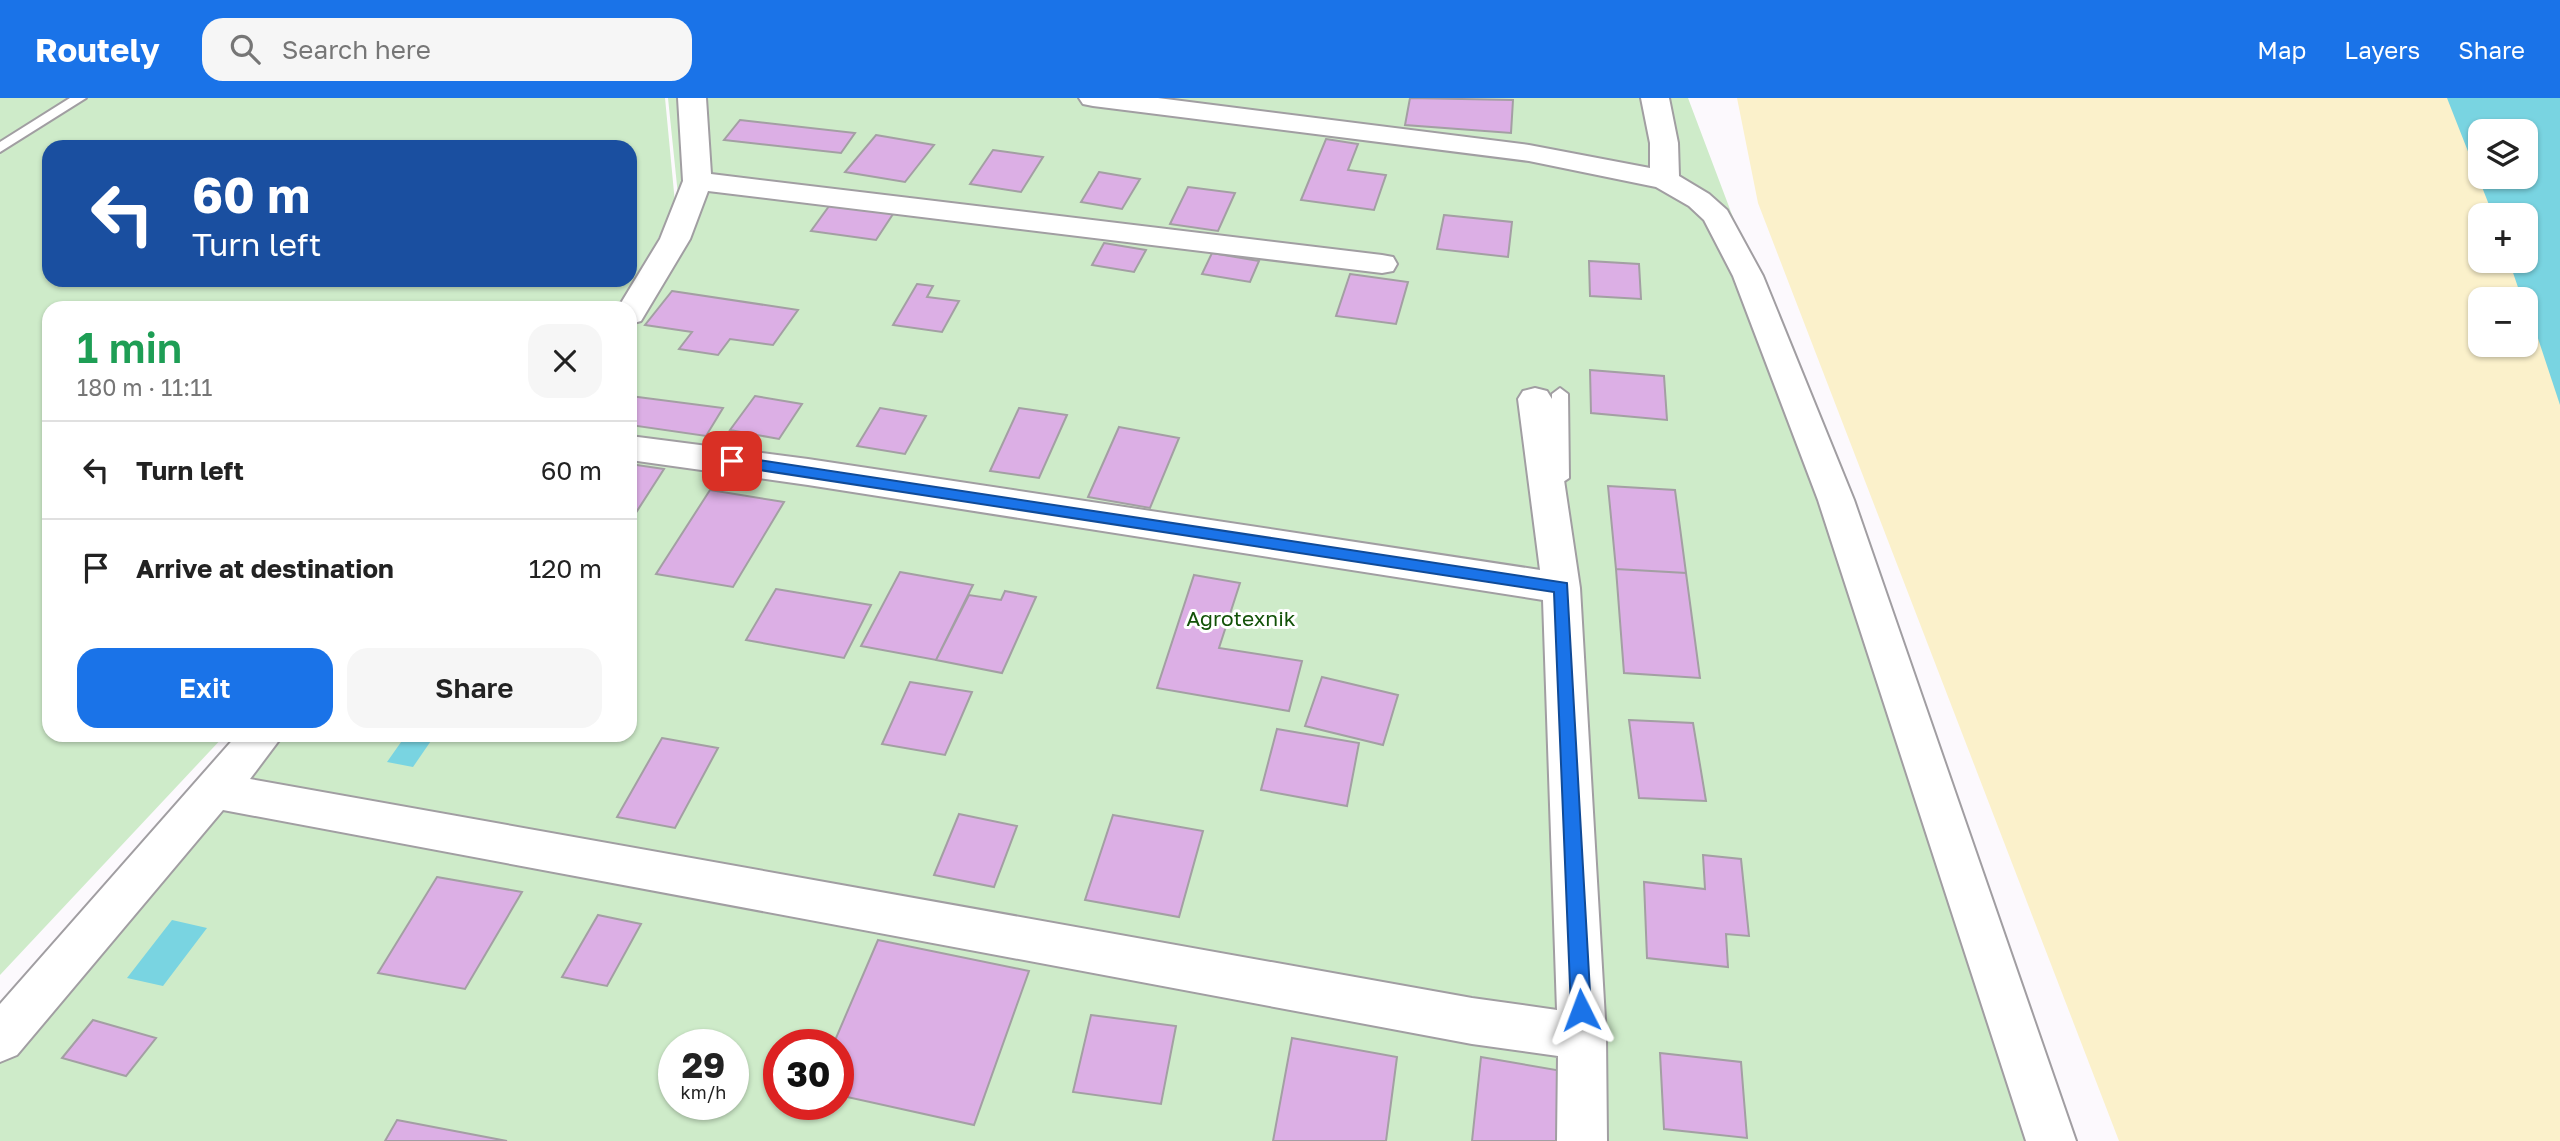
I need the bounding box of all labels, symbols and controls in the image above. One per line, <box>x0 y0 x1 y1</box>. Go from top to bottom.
search box <box>202 18 692 81</box>
text: Routely <box>35 30 160 69</box>
icon: search <box>226 30 264 68</box>
text: Search here <box>282 34 431 65</box>
text: Map <box>2257 35 2306 64</box>
text: Layers <box>2344 35 2420 64</box>
text: Share <box>2458 35 2525 64</box>
map controls <box>2468 119 2538 357</box>
button: layers <box>2468 119 2538 189</box>
text: 60 m <box>192 165 310 224</box>
icon: left <box>77 168 168 259</box>
button: + <box>2468 203 2538 273</box>
text: Turn left <box>192 225 321 263</box>
button: − <box>2468 287 2538 357</box>
text: 1 min <box>77 322 182 372</box>
button: close <box>528 324 602 398</box>
text: 180 m · 11:11 <box>77 373 212 401</box>
pin <box>702 431 762 491</box>
icon: arrive <box>713 442 751 480</box>
icon: left <box>77 451 115 489</box>
text: Turn left <box>136 455 244 486</box>
text: 60 m <box>541 455 602 486</box>
icon: arrive <box>77 549 115 587</box>
text: Arrive at destination <box>136 553 394 584</box>
text: 120 m <box>529 553 602 584</box>
park label: Agrotexnik <box>1186 605 1296 631</box>
button: Exit <box>77 648 333 728</box>
button: Share <box>347 648 602 728</box>
position arrow <box>1544 973 1618 1047</box>
speed limit sign: 30 <box>763 1029 854 1120</box>
text: 29 <box>682 1044 725 1086</box>
text: km/h <box>681 1081 726 1103</box>

